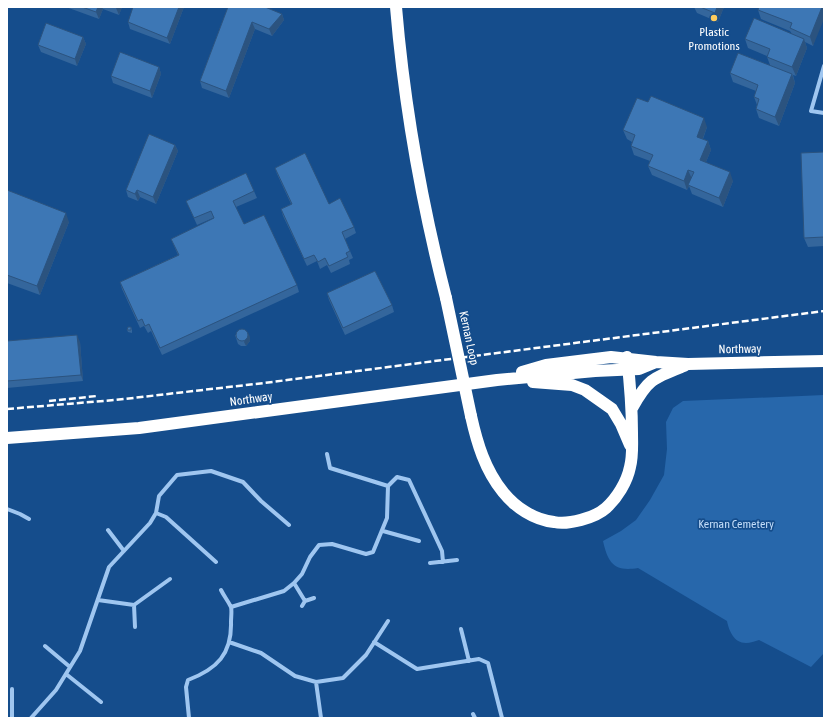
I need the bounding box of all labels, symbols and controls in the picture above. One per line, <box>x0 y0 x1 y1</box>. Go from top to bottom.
marker: Plastic Promotions <box>709 13 719 23</box>
place label: Plastic Promotions <box>688 25 740 53</box>
street label: Kernan Loop <box>456 310 482 367</box>
street label: Northway <box>718 342 762 356</box>
street label: Northway <box>229 389 273 409</box>
park label: Kernan Cemetery <box>698 517 774 531</box>

